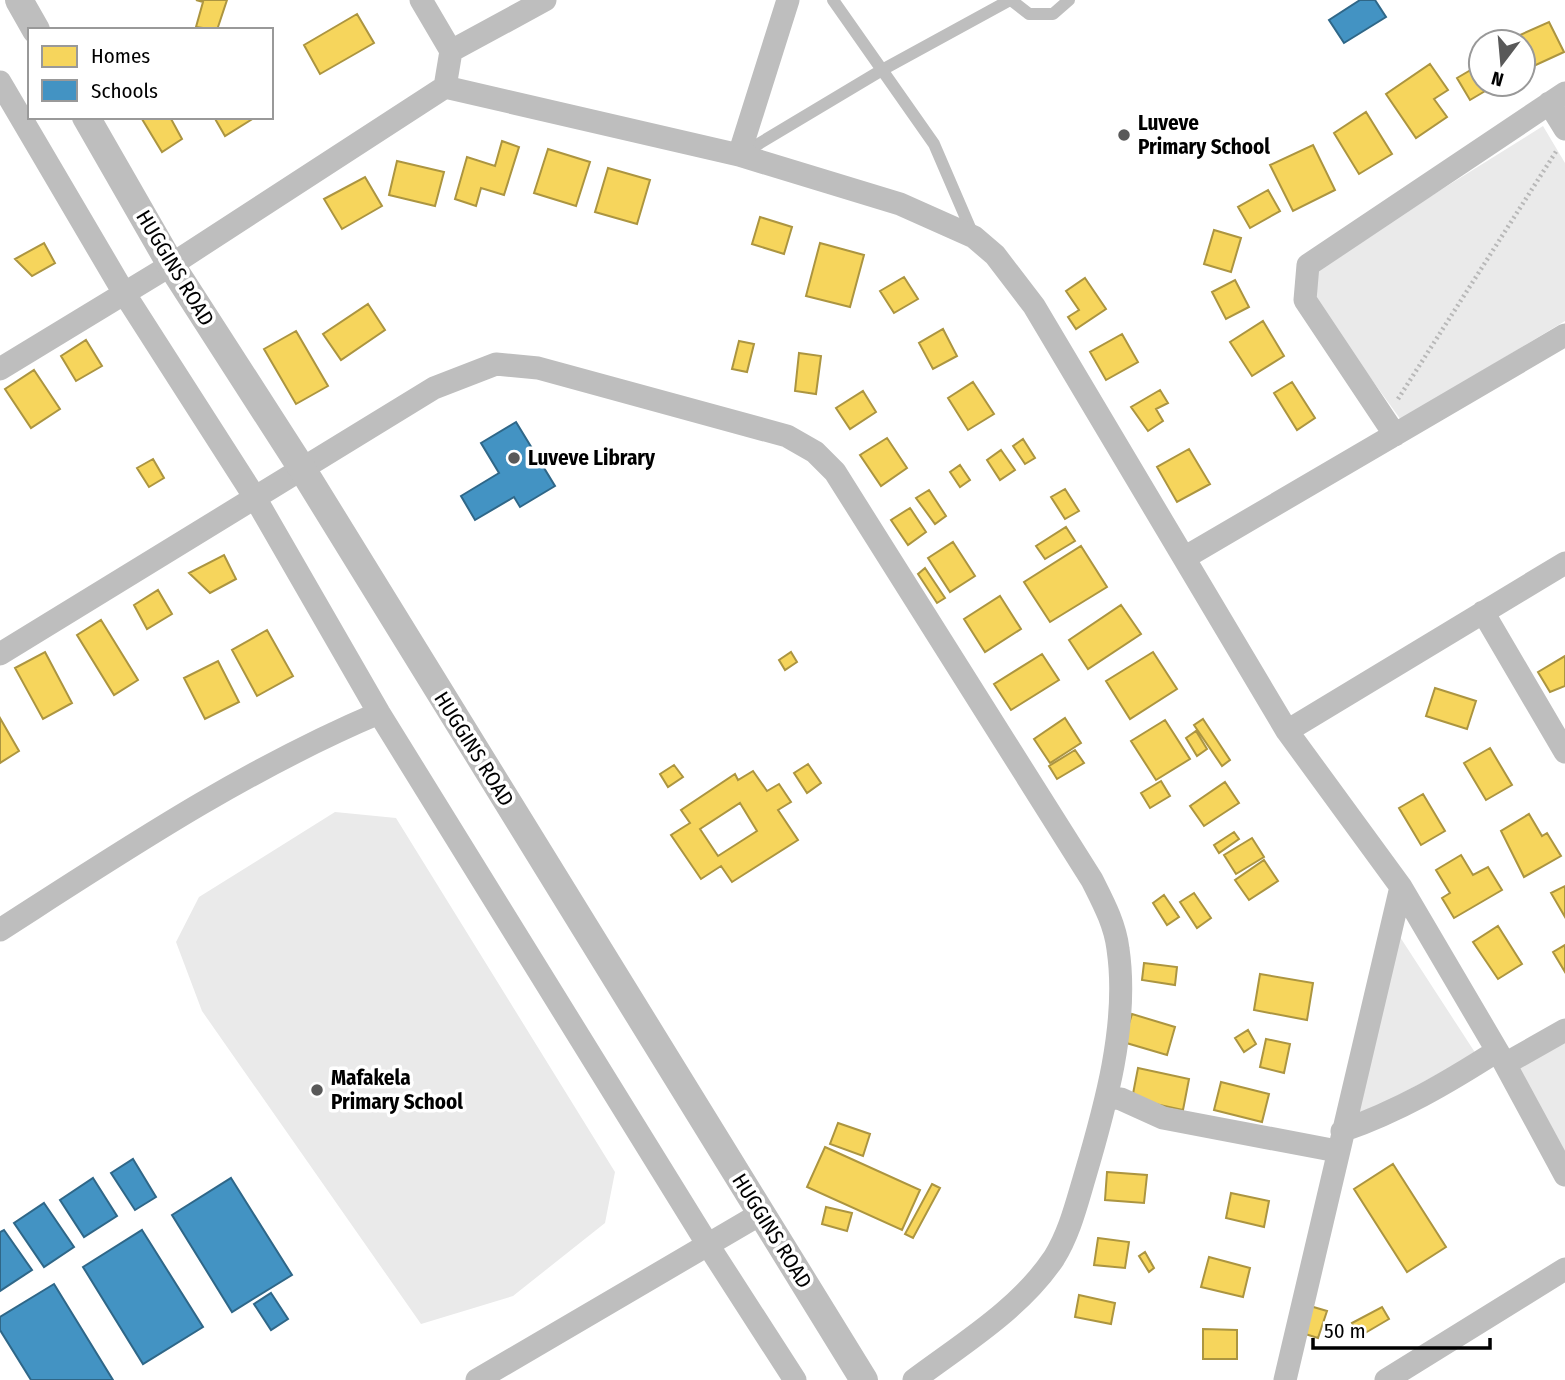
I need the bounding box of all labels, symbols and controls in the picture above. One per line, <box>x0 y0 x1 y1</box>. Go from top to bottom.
legend <box>28 28 273 119</box>
north arrow <box>1467 28 1537 98</box>
text: Homes <box>91 43 150 69</box>
text: N <box>1489 66 1506 91</box>
text: Schools <box>91 78 158 104</box>
place label: Luveve Primary School <box>1138 110 1270 160</box>
marker: Luveve Primary School <box>1116 127 1132 143</box>
street label: HUGGINS ROAD <box>130 205 220 331</box>
place label: Luveve Library <box>528 445 656 471</box>
marker: Luveve Library <box>506 450 522 466</box>
street label: HUGGINS ROAD <box>428 687 520 811</box>
place label: Mafakela Primary School <box>331 1065 463 1115</box>
marker: Mafakela Primary School <box>309 1082 325 1098</box>
street label: HUGGINS ROAD <box>726 1169 818 1293</box>
scale bar <box>1313 1306 1490 1350</box>
text: 50 m <box>1324 1318 1366 1344</box>

